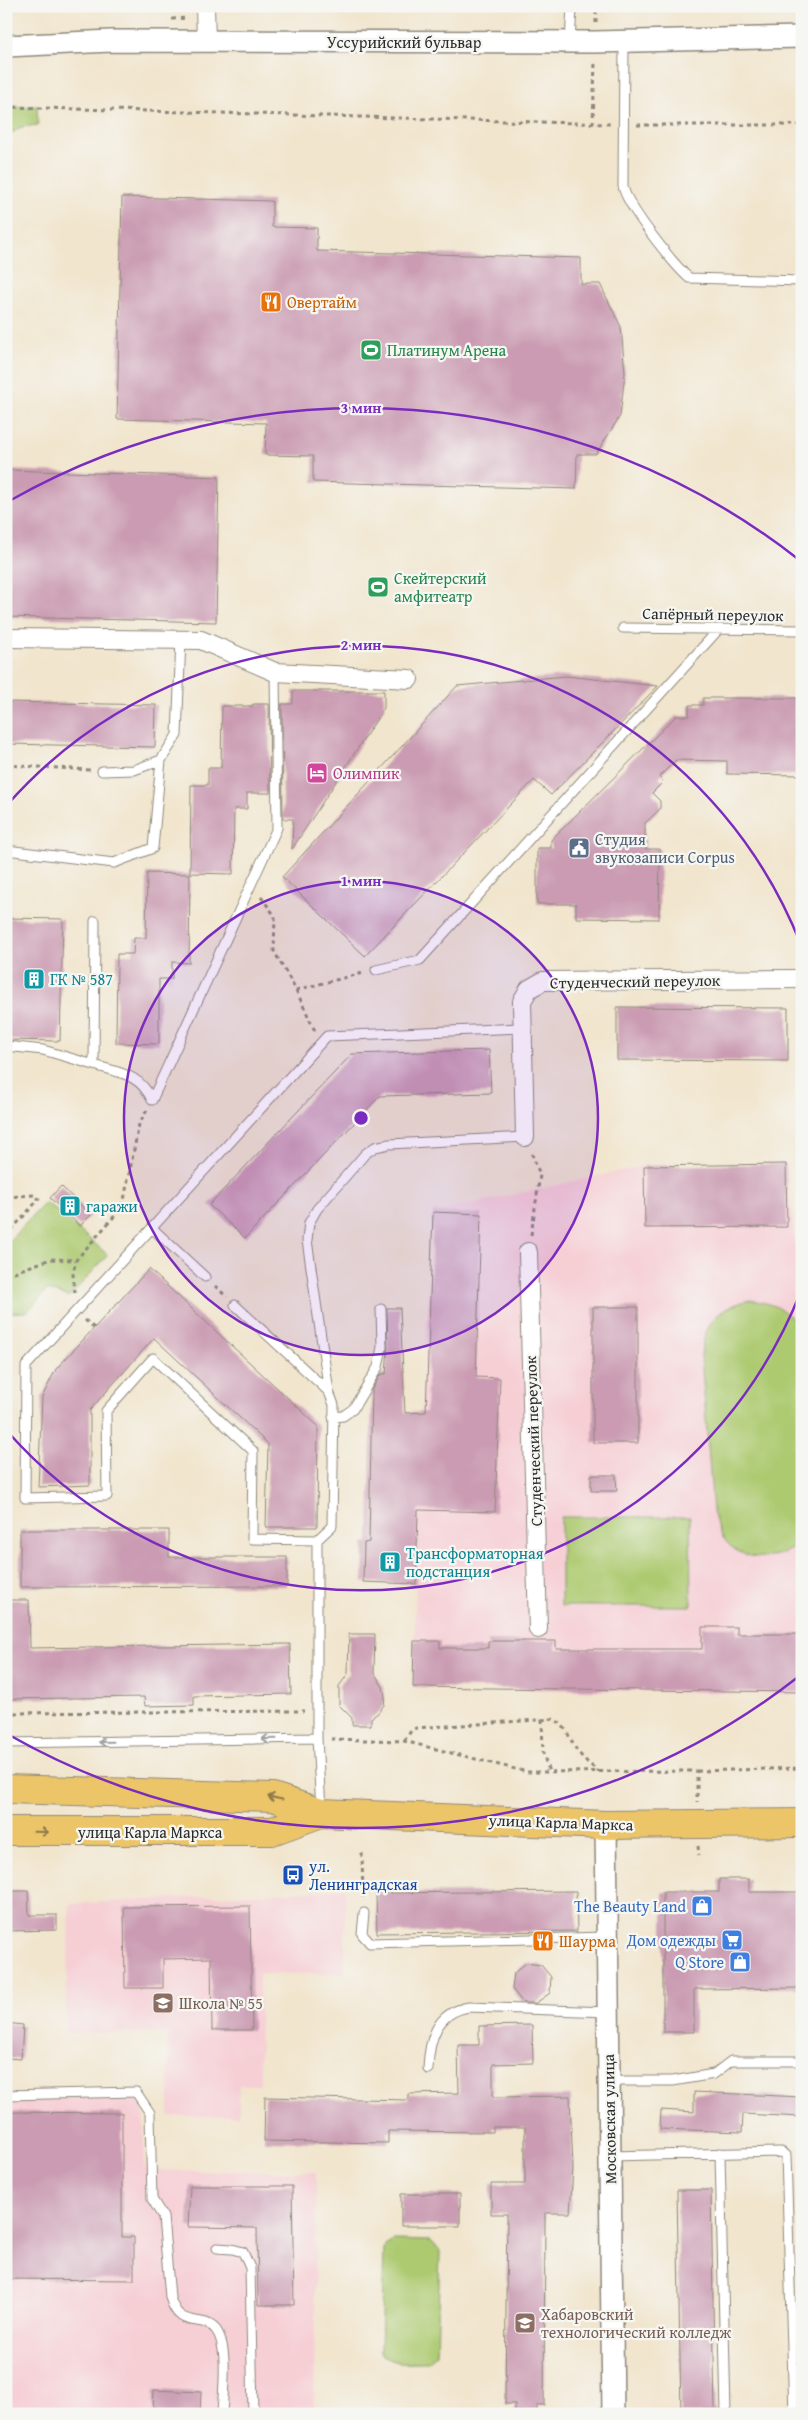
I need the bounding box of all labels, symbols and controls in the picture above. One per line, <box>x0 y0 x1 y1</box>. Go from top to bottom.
street label: Уссурийский бульвар <box>327 30 482 54</box>
restaurant icon: Овертайм <box>259 290 283 314</box>
place label: Овертайм <box>287 290 357 314</box>
sports icon: Платинум Арена <box>359 338 383 362</box>
place label: Платинум Арена <box>387 338 506 362</box>
text: 3 мин <box>341 397 382 418</box>
place label: Скейтерский амфитеатр <box>394 566 487 608</box>
sports icon: Скейтерский амфитеатр <box>366 575 390 599</box>
street label: Сапёрный переулок <box>642 601 784 627</box>
text: 2 мин <box>341 634 382 655</box>
hotel icon: Олимпик <box>305 761 329 785</box>
place label: Олимпик <box>333 761 400 785</box>
place label: Студия звукозаписи Corpus <box>595 827 735 869</box>
public building icon: Студия звукозаписи Corpus <box>567 836 591 860</box>
text: 1 мин <box>341 870 382 891</box>
building icon: ГК № 587 <box>22 967 46 991</box>
place label: ГК № 587 <box>50 967 113 991</box>
street label: Студенческий переулок <box>550 968 721 994</box>
centre of rings <box>352 1109 370 1127</box>
building icon: гаражи <box>58 1194 82 1218</box>
place label: гаражи <box>86 1194 138 1218</box>
street label: Студенческий переулок <box>518 1355 548 1527</box>
place label: Трансформаторная подстанция <box>406 1541 544 1583</box>
building icon: Трансформаторная подстанция <box>378 1550 402 1574</box>
one-way arrow <box>261 1734 277 1744</box>
one-way arrow <box>99 1737 115 1747</box>
one-way arrow <box>267 1793 283 1803</box>
street label: улица Карла Маркса <box>487 1807 634 1837</box>
street label: улица Карла Маркса <box>77 1820 223 1844</box>
one-way arrow <box>32 1827 48 1836</box>
place label: ул. Ленинградская <box>308 1854 418 1896</box>
bus stop icon: ул. Ленинградская <box>281 1863 305 1887</box>
place label: The Beauty Land <box>574 1894 686 1918</box>
shop icon: The Beauty Land <box>690 1894 714 1918</box>
place label: Дом одежды <box>626 1928 716 1952</box>
supermarket icon: Дом одежды <box>720 1928 744 1952</box>
restaurant icon: Шаурма <box>531 1929 555 1953</box>
place label: Шаурма <box>559 1929 616 1953</box>
place label: Q Store <box>675 1950 724 1974</box>
shop icon: Q Store <box>728 1950 752 1974</box>
school or university icon: Школа № 55 <box>151 1991 175 2015</box>
place label: Школа № 55 <box>179 1991 263 2015</box>
street label: Московская улица <box>596 2053 622 2184</box>
place label: Хабаровский технологический колледж <box>541 2302 732 2344</box>
school or university icon: Хабаровский технологический колледж <box>513 2311 537 2335</box>

